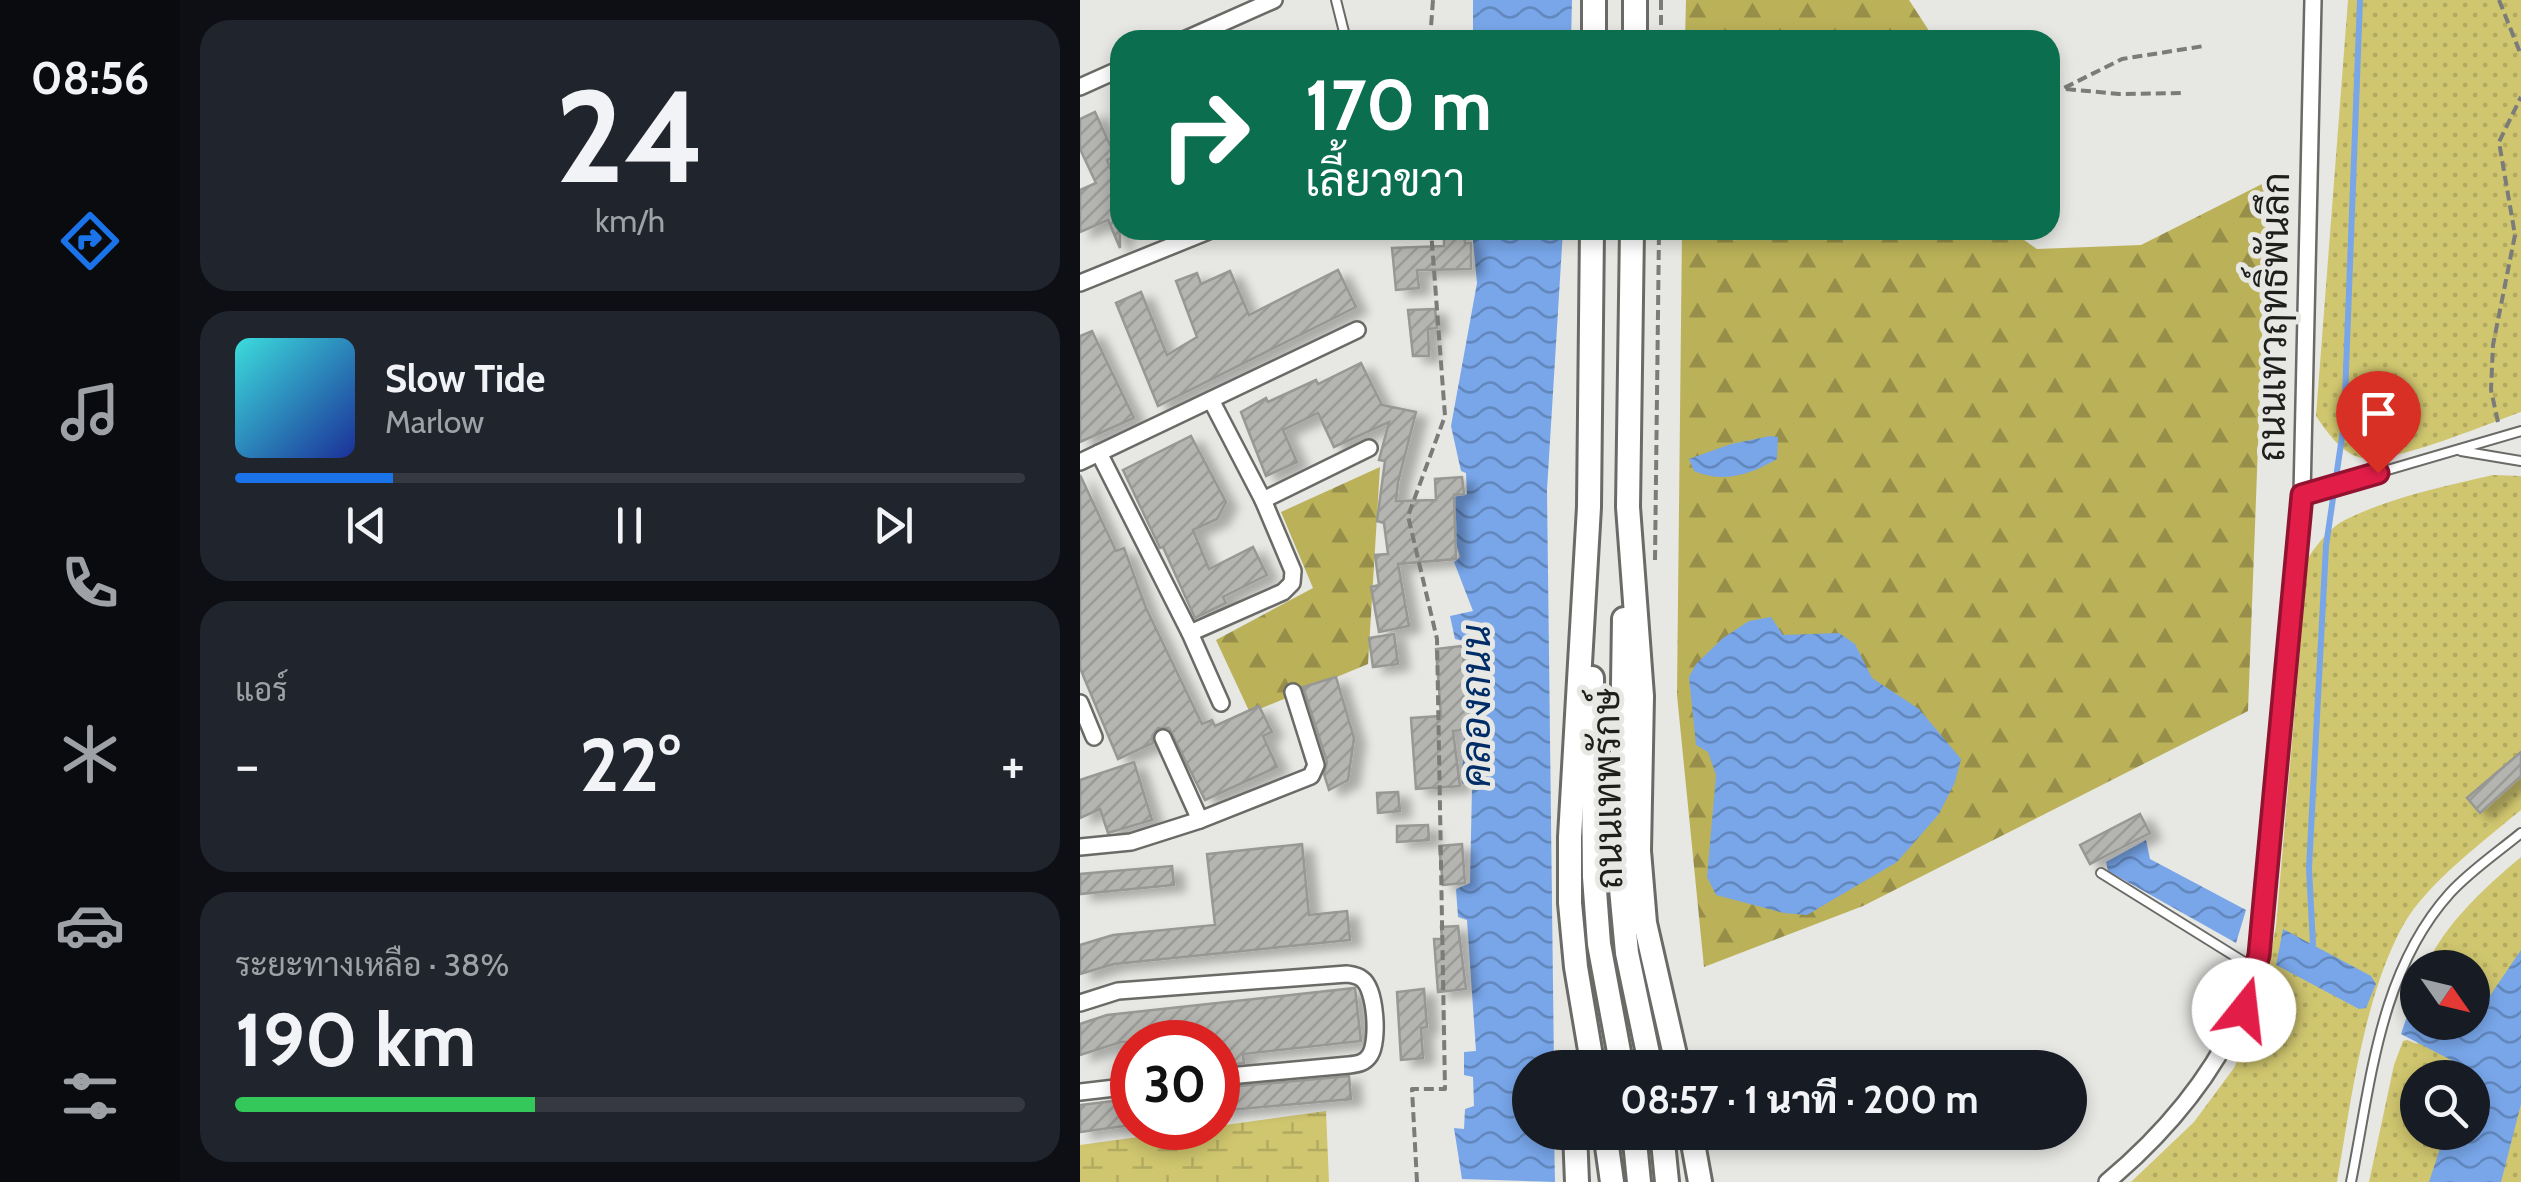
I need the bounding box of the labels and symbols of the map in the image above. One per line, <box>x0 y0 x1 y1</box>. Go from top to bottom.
street label: ถนนเทวฤทธิ์พันลึก <box>2236 172 2299 462</box>
pin <box>2336 371 2421 474</box>
water label: คลองถนน <box>1451 624 1500 788</box>
street label: ถนนเทพรักษ์ <box>1582 687 1632 890</box>
north arrow <box>2400 950 2490 1040</box>
position arrow <box>2192 958 2296 1062</box>
speed limit sign: 30 <box>1110 1020 1240 1150</box>

